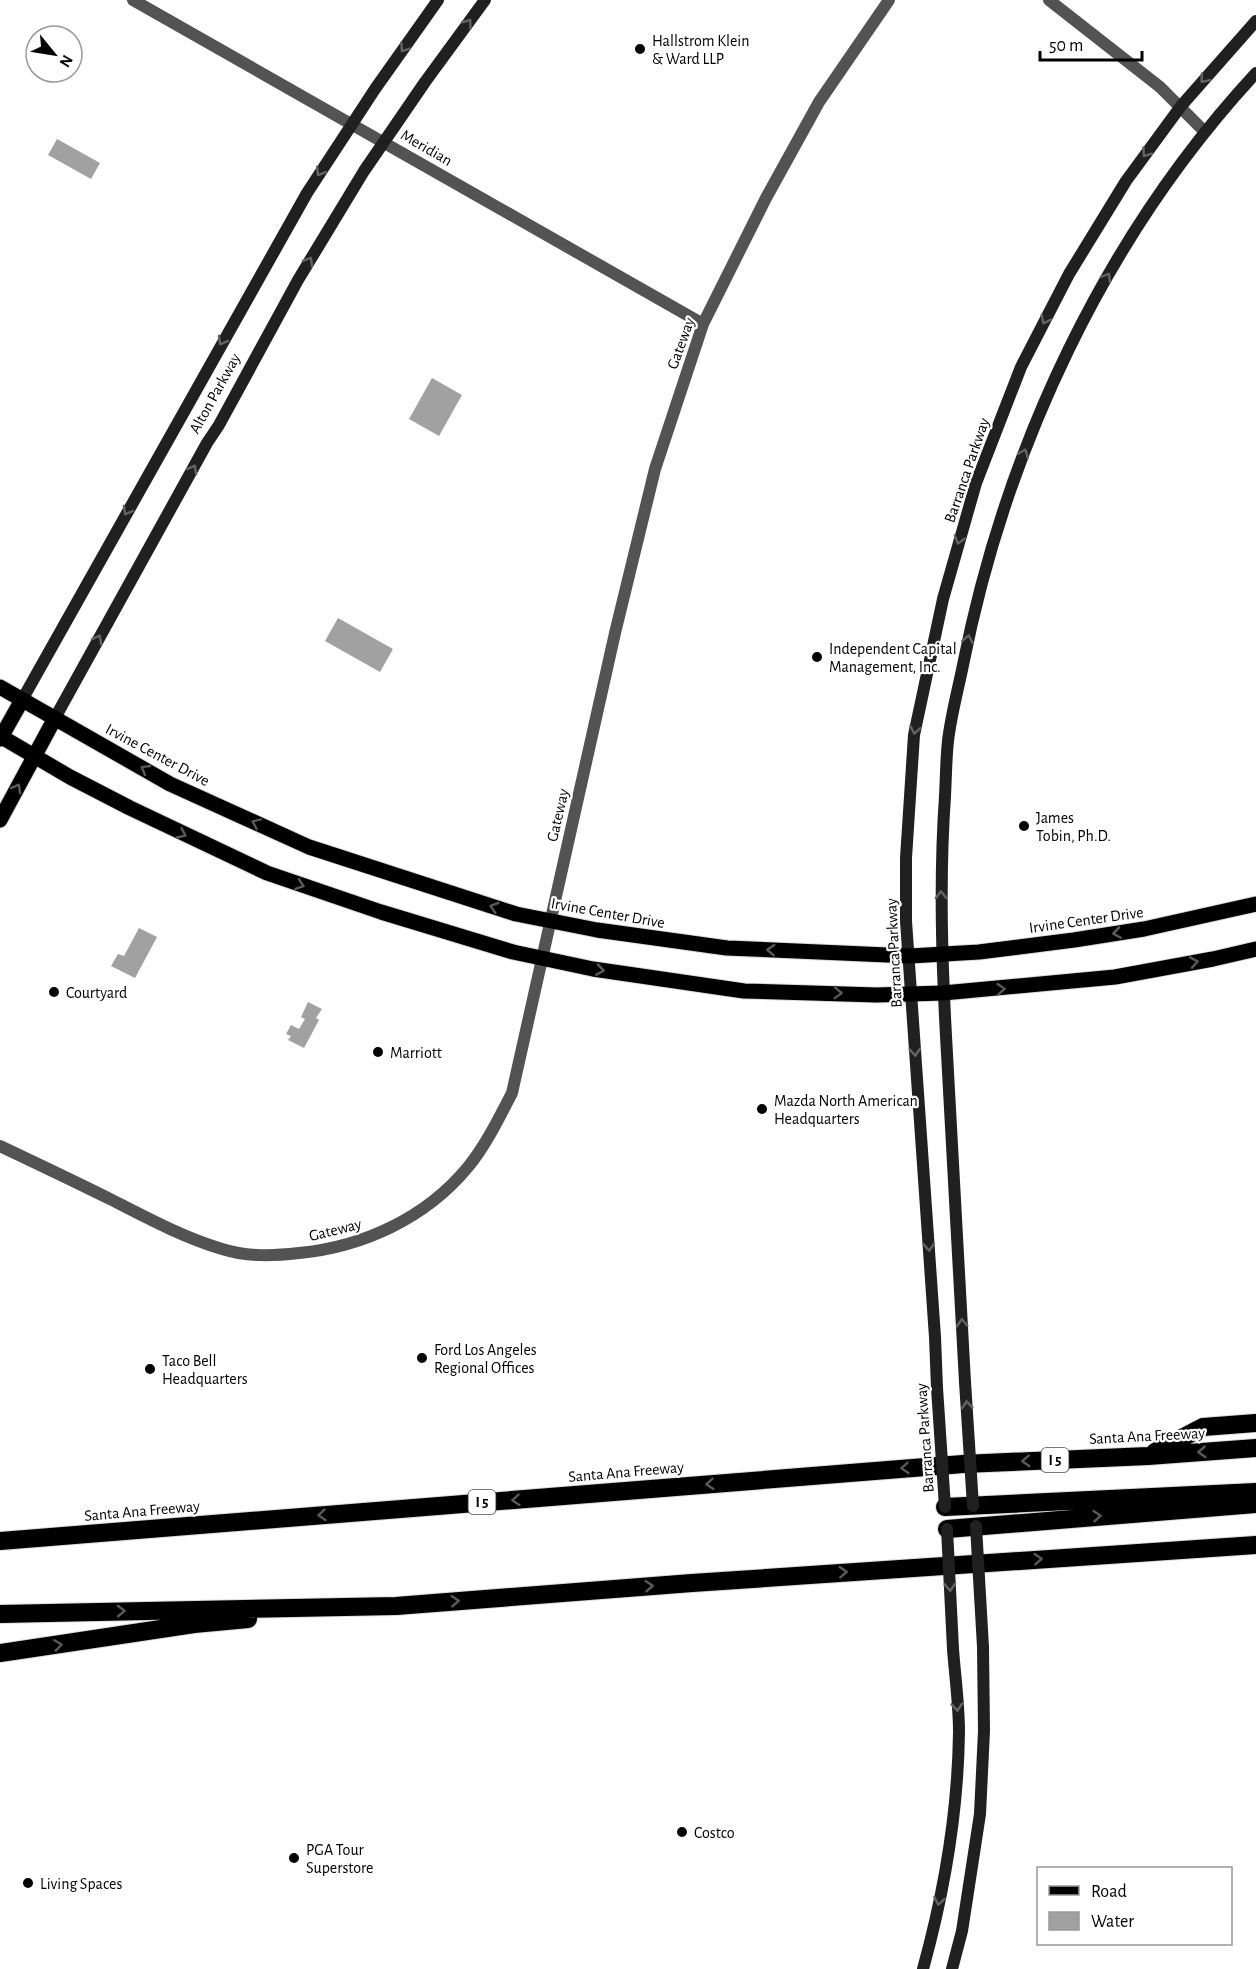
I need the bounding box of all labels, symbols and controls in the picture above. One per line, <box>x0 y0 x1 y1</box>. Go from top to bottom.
one-way arrow <box>460 18 471 29</box>
north arrow <box>24 24 84 84</box>
scale bar <box>1040 24 1142 62</box>
place label: Hallstrom Klein & Ward LLP <box>652 33 749 67</box>
text: 50 m <box>1049 37 1083 55</box>
one-way arrow <box>400 41 411 52</box>
marker: Hallstrom Klein & Ward LLP <box>633 42 647 56</box>
text: N <box>56 52 76 70</box>
one-way arrow <box>1200 72 1211 83</box>
street label: Meridian <box>398 127 455 169</box>
one-way arrow <box>1143 147 1154 158</box>
one-way arrow <box>315 166 327 176</box>
one-way arrow <box>302 257 314 267</box>
one-way arrow <box>1100 273 1112 283</box>
one-way arrow <box>1041 313 1052 324</box>
street label: Gateway <box>664 315 699 372</box>
one-way arrow <box>218 335 229 345</box>
street label: Alton Parkway <box>186 351 244 437</box>
street label: Barranca Parkway <box>942 416 993 525</box>
one-way arrow <box>1017 448 1029 459</box>
one-way arrow <box>186 465 197 475</box>
one-way arrow <box>123 505 134 515</box>
one-way arrow <box>954 534 966 545</box>
one-way arrow <box>961 634 974 644</box>
one-way arrow <box>91 635 102 646</box>
place label: Independent Capital Management, Inc. <box>829 641 957 675</box>
marker: Independent Capital Management, Inc. <box>810 650 824 664</box>
street label: Irvine Center Drive <box>103 721 212 789</box>
one-way arrow <box>909 724 922 734</box>
one-way arrow <box>141 765 151 776</box>
one-way arrow <box>10 784 21 794</box>
street label: Gateway <box>544 787 573 843</box>
place label: James Tobin, Ph.D. <box>1036 810 1111 844</box>
one-way arrow <box>251 818 262 830</box>
marker: James Tobin, Ph.D. <box>1017 819 1031 833</box>
one-way arrow <box>176 826 187 838</box>
one-way arrow <box>294 877 305 890</box>
one-way arrow <box>935 891 948 900</box>
street label: Irvine Center Drive <box>550 895 666 931</box>
street label: Barranca Parkway <box>883 898 906 1008</box>
one-way arrow <box>489 902 500 914</box>
street label: Irvine Center Drive <box>1028 904 1144 936</box>
one-way arrow <box>1112 927 1121 939</box>
one-way arrow <box>766 944 775 957</box>
one-way arrow <box>1190 957 1199 969</box>
one-way arrow <box>596 964 605 976</box>
one-way arrow <box>997 983 1006 996</box>
marker: Courtyard <box>47 985 61 999</box>
place label: Courtyard <box>66 985 127 1002</box>
one-way arrow <box>833 987 842 1000</box>
marker: Marriott <box>371 1045 385 1059</box>
place label: Marriott <box>390 1045 442 1061</box>
one-way arrow <box>908 1048 921 1057</box>
place label: Mazda North American Headquarters <box>774 1093 918 1127</box>
marker: Mazda North American Headquarters <box>755 1102 769 1116</box>
street label: Gateway <box>307 1216 364 1245</box>
one-way arrow <box>922 1242 935 1251</box>
one-way arrow <box>955 1319 968 1328</box>
place label: Ford Los Angeles Regional Offices <box>434 1342 537 1376</box>
marker: Ford Los Angeles Regional Offices <box>415 1351 429 1365</box>
place label: Taco Bell Headquarters <box>162 1353 248 1387</box>
marker: Taco Bell Headquarters <box>143 1362 157 1376</box>
street label: Barranca Parkway <box>913 1382 938 1493</box>
one-way arrow <box>960 1401 973 1410</box>
street label: Santa Ana Freeway <box>1089 1425 1206 1448</box>
one-way arrow <box>1197 1445 1206 1458</box>
road number: I 5 <box>1042 1448 1068 1472</box>
one-way arrow <box>1022 1454 1031 1467</box>
street label: Santa Ana Freeway <box>568 1459 685 1486</box>
one-way arrow <box>900 1462 909 1475</box>
one-way arrow <box>706 1477 715 1490</box>
road number: I 5 <box>468 1490 496 1514</box>
one-way arrow <box>512 1493 521 1506</box>
street label: Santa Ana Freeway <box>84 1498 201 1525</box>
one-way arrow <box>317 1508 326 1521</box>
one-way arrow <box>1092 1510 1101 1523</box>
one-way arrow <box>1034 1553 1043 1566</box>
one-way arrow <box>839 1566 848 1579</box>
one-way arrow <box>644 1580 653 1593</box>
one-way arrow <box>943 1583 956 1592</box>
one-way arrow <box>450 1595 459 1608</box>
one-way arrow <box>117 1605 126 1617</box>
one-way arrow <box>53 1639 62 1651</box>
one-way arrow <box>951 1703 964 1712</box>
marker: Costco <box>675 1825 689 1839</box>
place label: Costco <box>694 1825 735 1841</box>
place label: PGA Tour Superstore <box>306 1842 373 1876</box>
marker: PGA Tour Superstore <box>287 1851 301 1865</box>
legend <box>1037 1867 1232 1945</box>
marker: Living Spaces <box>21 1876 35 1890</box>
place label: Living Spaces <box>40 1876 122 1892</box>
text: Road <box>1091 1883 1127 1901</box>
one-way arrow <box>933 1895 946 1905</box>
text: Water <box>1091 1913 1134 1931</box>

